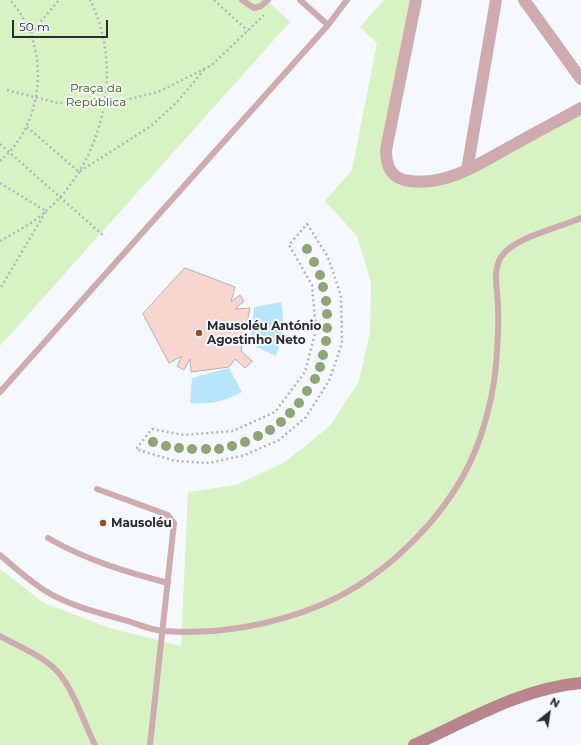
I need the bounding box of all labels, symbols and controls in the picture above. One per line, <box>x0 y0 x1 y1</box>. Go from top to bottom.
scale bar <box>14 12 110 38</box>
text: 50 m <box>19 19 50 34</box>
park label: Praça da República <box>66 81 126 109</box>
place label: Mausoléu António Agostinho Neto <box>207 319 321 347</box>
marker: Mausoléu António Agostinho Neto <box>194 328 204 338</box>
place label: Mausoléu <box>111 516 172 530</box>
marker: Mausoléu <box>98 518 108 528</box>
north arrow <box>529 693 569 733</box>
text: N <box>548 694 562 711</box>

